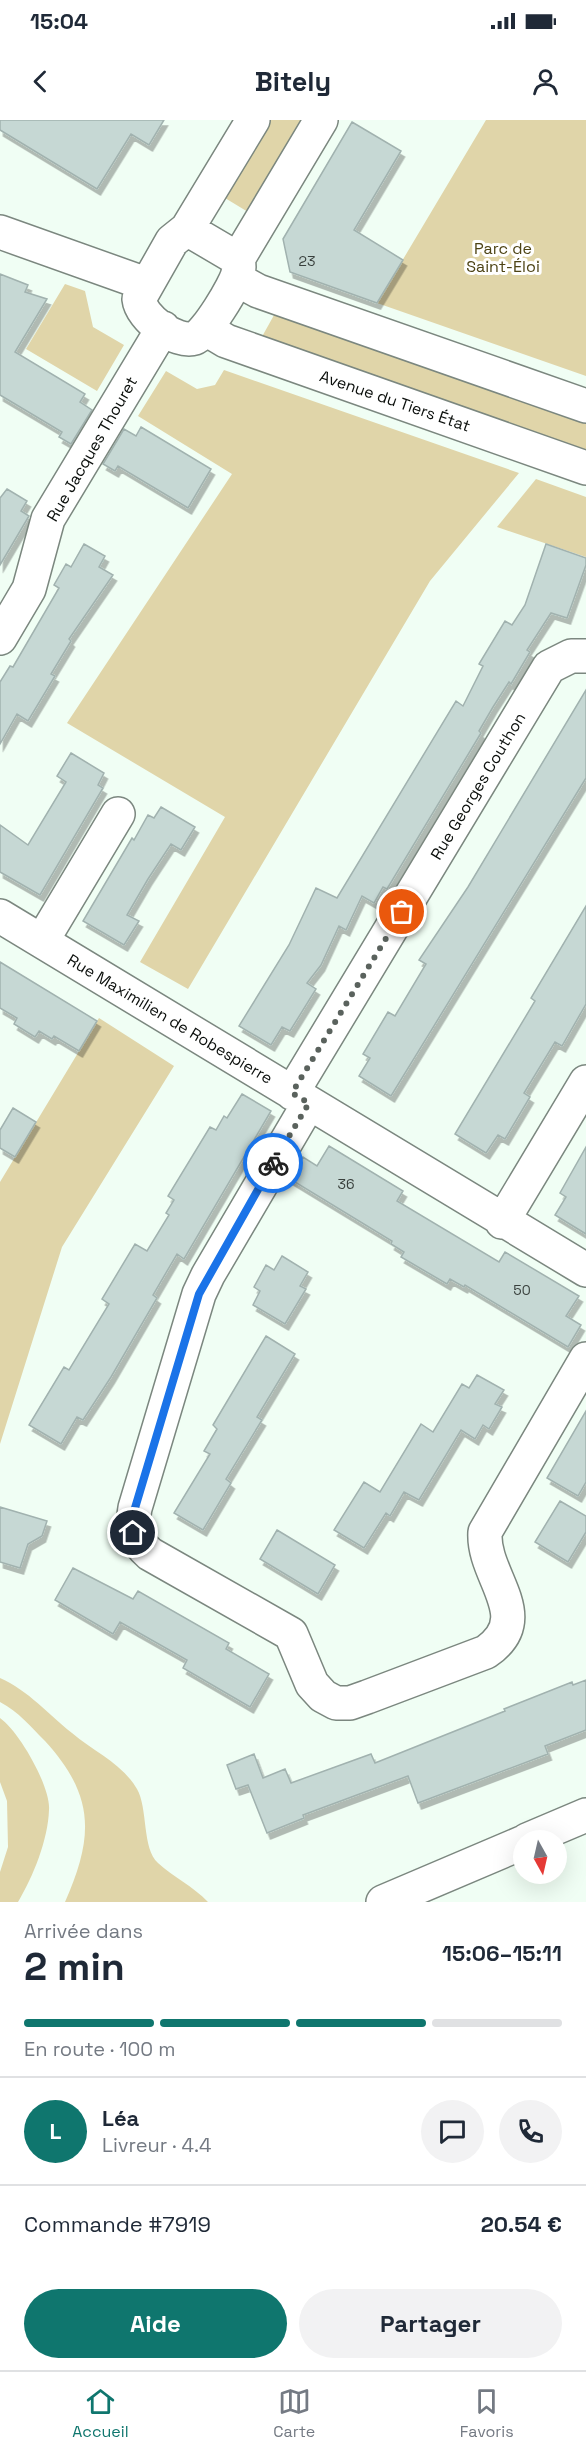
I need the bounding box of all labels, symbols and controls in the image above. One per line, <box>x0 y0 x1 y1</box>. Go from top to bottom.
text: 15:04 <box>30 7 88 35</box>
text: Bitely <box>255 64 331 99</box>
icon: back <box>24 65 57 98</box>
icon: person <box>529 65 562 98</box>
park label: Parc de Saint-Éloi <box>466 238 540 277</box>
house number: 23 <box>299 252 315 270</box>
street label: Avenue du Tiers État <box>317 365 473 437</box>
street label: Rue Jacques Thouret <box>42 373 142 525</box>
street label: Rue Georges Couthon <box>426 708 530 864</box>
pin <box>376 886 427 937</box>
icon: bag <box>385 895 418 928</box>
street label: Rue Maximilien de Robespierre <box>64 949 276 1089</box>
courier <box>243 1133 303 1193</box>
icon: bike <box>257 1147 290 1180</box>
house number: 36 <box>337 1175 355 1193</box>
house number: 50 <box>513 1281 531 1299</box>
pin <box>107 1507 158 1558</box>
icon: home <box>116 1516 149 1549</box>
north arrow <box>513 1830 567 1884</box>
map controls <box>513 1830 567 1884</box>
text: Arrivée dans <box>24 1918 143 1944</box>
text: 15:06–15:11 <box>442 1939 562 1967</box>
text: 2 min <box>24 1942 125 1991</box>
text: En route · 100 m <box>24 2036 175 2062</box>
button: chat <box>421 2100 484 2163</box>
button: phone <box>499 2100 562 2163</box>
text: Léa <box>102 2104 139 2132</box>
text: L <box>50 2117 61 2145</box>
text: Livreur · 4.4 <box>102 2132 211 2158</box>
text: Commande #7919 <box>24 2210 211 2238</box>
text: 20.54 € <box>481 2210 562 2238</box>
button: Aide <box>24 2289 287 2358</box>
button: Partager <box>299 2289 562 2358</box>
tab: Accueil <box>72 2385 129 2442</box>
tab: Carte <box>273 2385 315 2442</box>
tab: Favoris <box>460 2385 514 2442</box>

